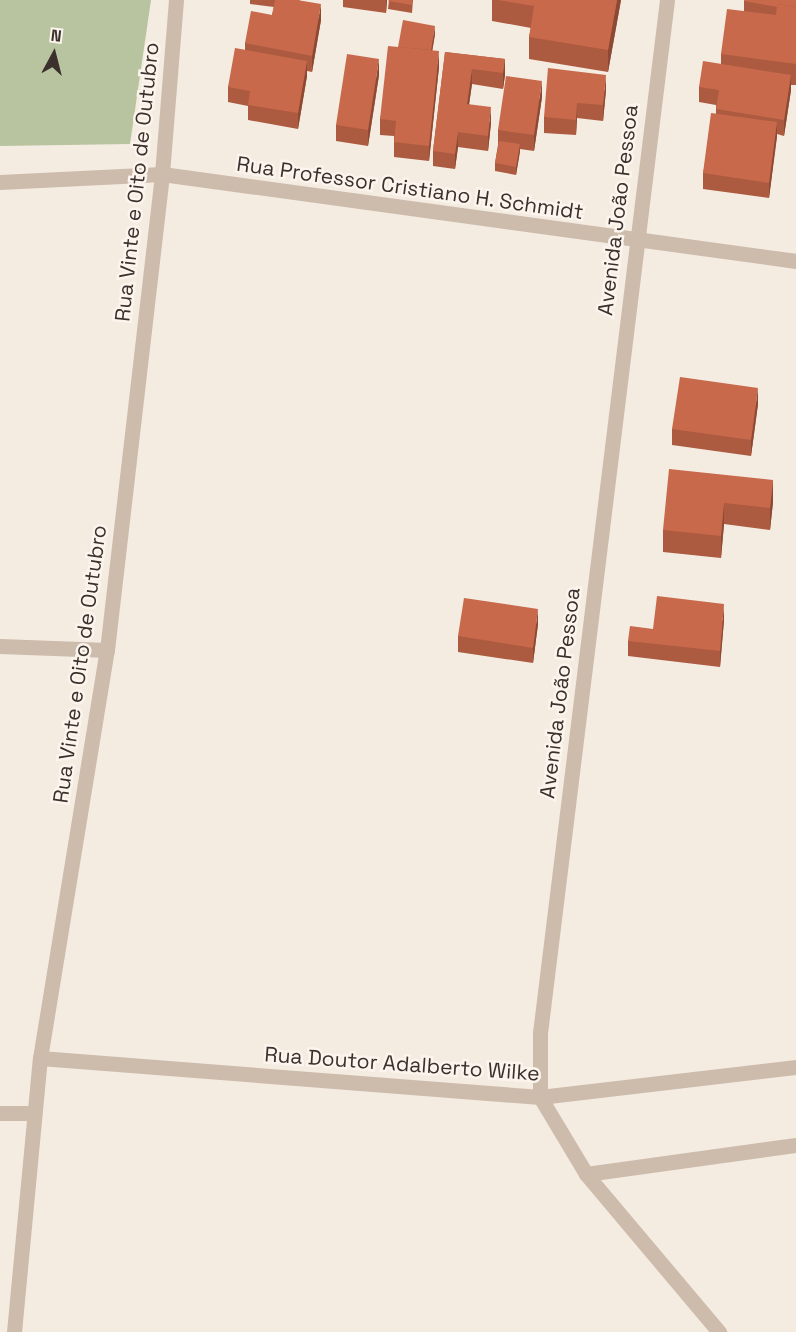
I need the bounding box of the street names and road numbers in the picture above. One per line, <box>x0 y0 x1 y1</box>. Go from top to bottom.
street label: Rua Vinte e Oito de Outubro <box>110 41 164 323</box>
street label: Avenida João Pessoa <box>593 103 643 317</box>
street label: Rua Professor Cristiano H. Schmidt <box>235 151 585 225</box>
street label: Rua Vinte e Oito de Outubro <box>48 523 112 805</box>
street label: Avenida João Pessoa <box>535 586 585 800</box>
street label: Rua Doutor Adalberto Wilke <box>263 1042 541 1086</box>

